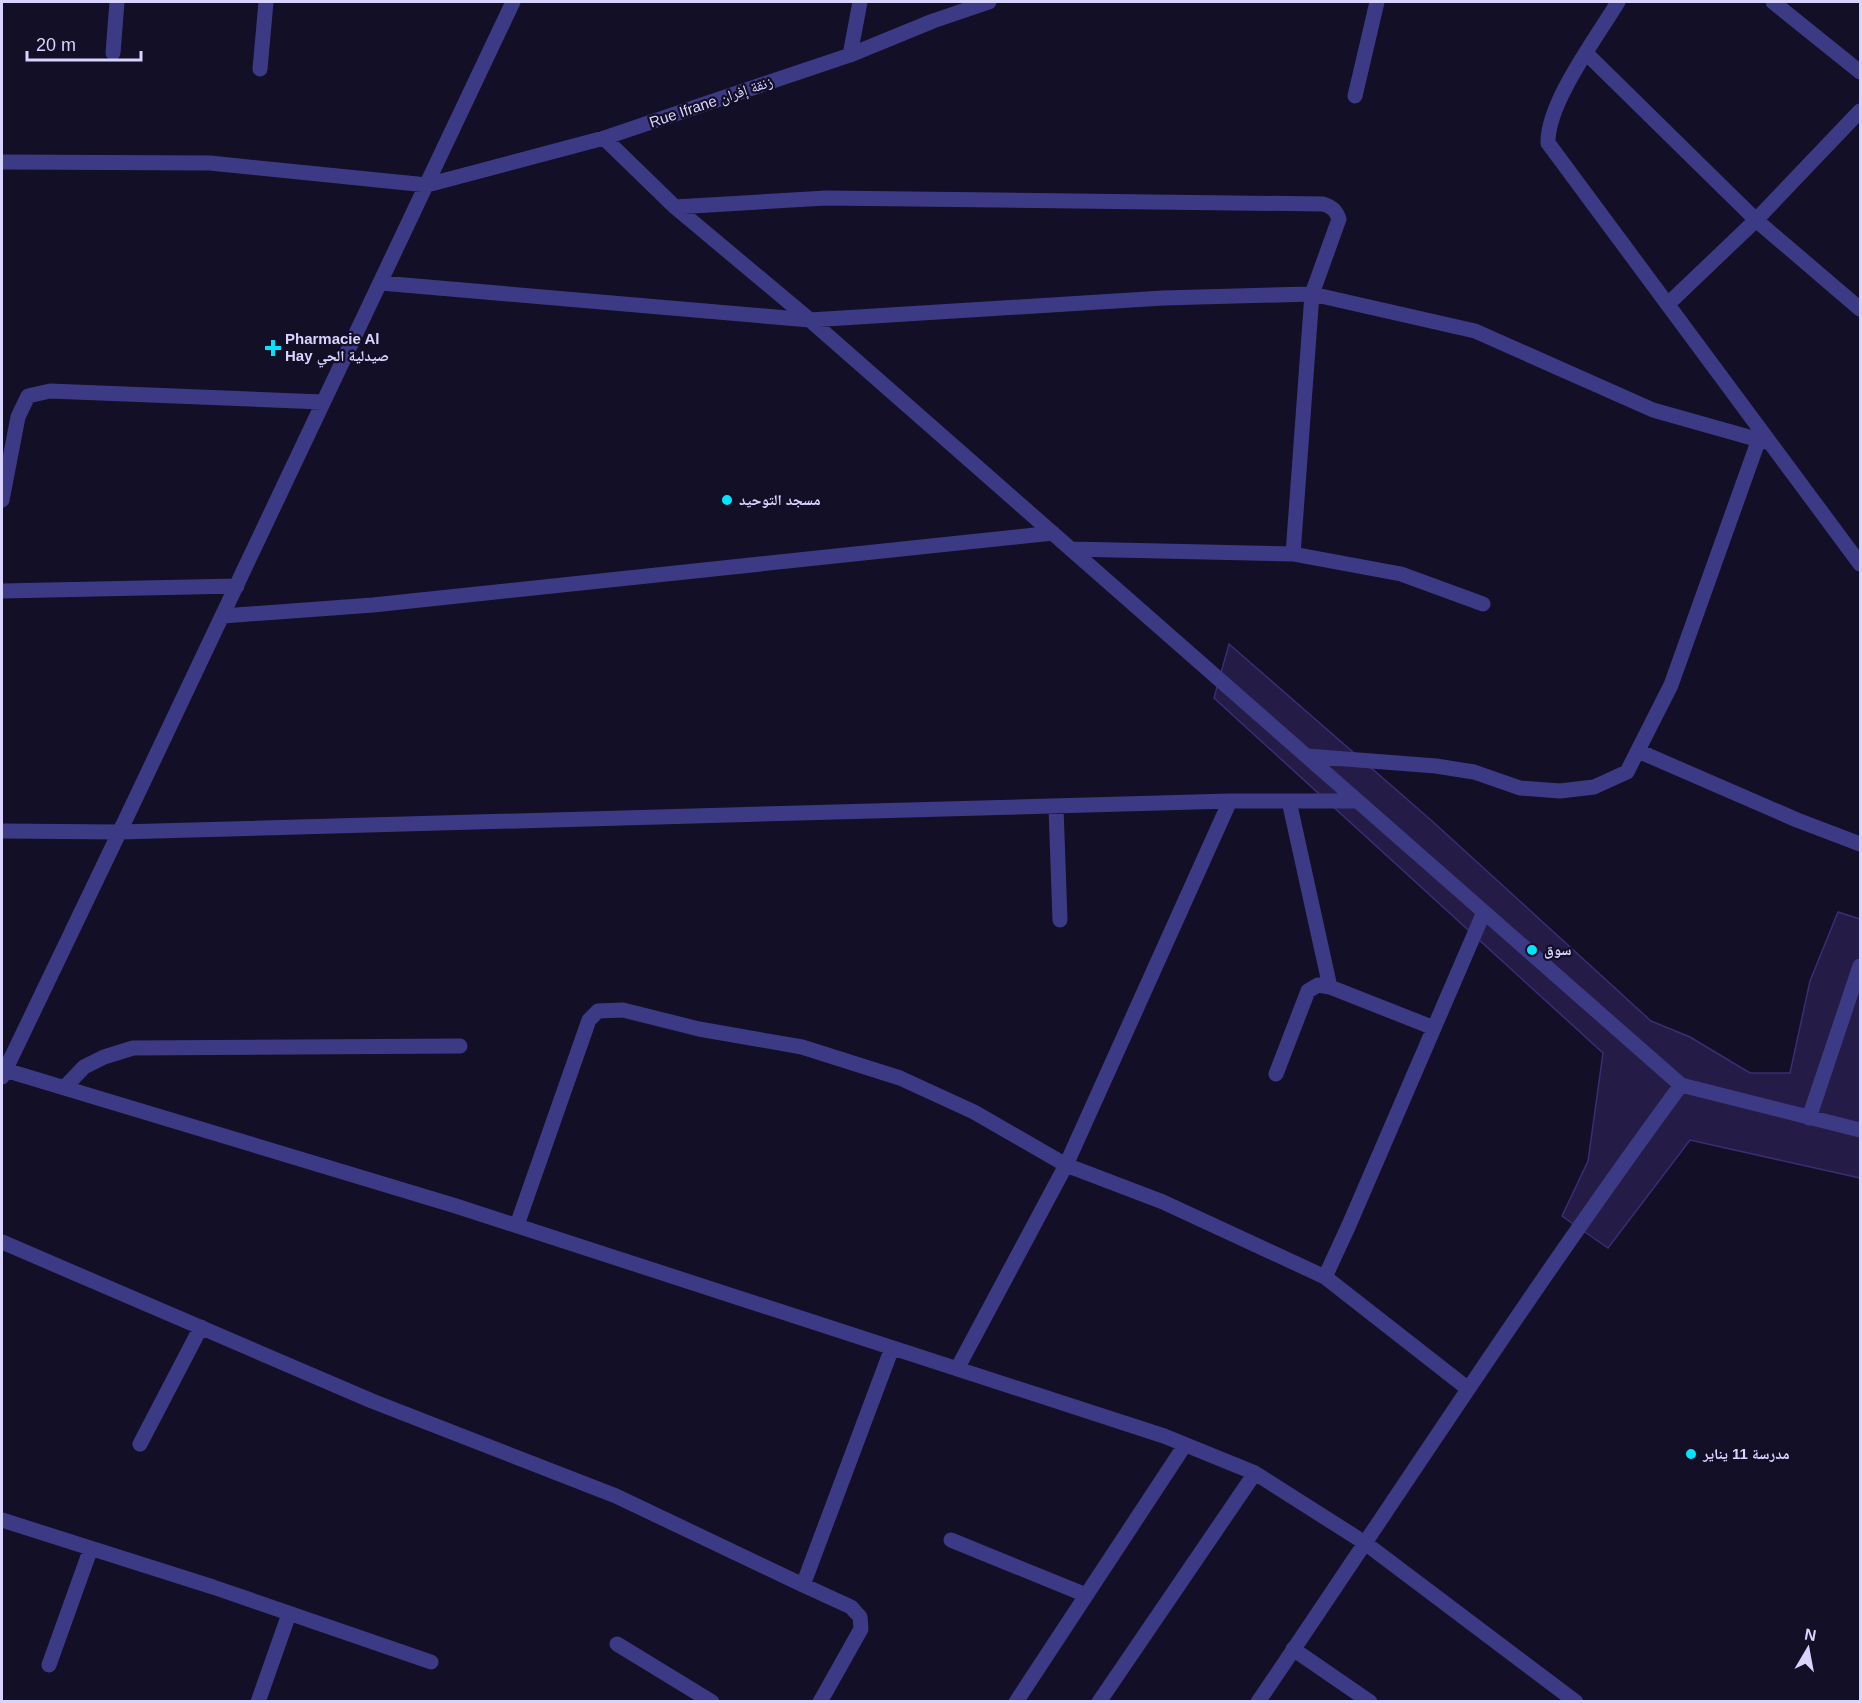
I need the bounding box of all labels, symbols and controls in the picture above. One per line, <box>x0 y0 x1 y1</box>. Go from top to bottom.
scale bar <box>27 24 141 62</box>
text: 20 m <box>36 35 76 55</box>
street label: Rue Ifrane زنقة إفران <box>647 72 776 132</box>
place label: Pharmacie Al Hay صيدلية الحي <box>285 330 389 368</box>
marker: Pharmacie Al Hay صيدلية الحي <box>266 341 280 355</box>
place label: مسجد التوحيد <box>739 491 821 508</box>
marker: مسجد التوحيد <box>720 493 734 507</box>
place label: سوق <box>1544 941 1572 959</box>
marker: سوق <box>1525 943 1539 957</box>
place label: مدرسة 11 يناير <box>1702 1445 1790 1462</box>
marker: مدرسة 11 يناير <box>1684 1447 1698 1461</box>
north arrow <box>1778 1619 1838 1679</box>
text: N <box>1803 1625 1818 1644</box>

